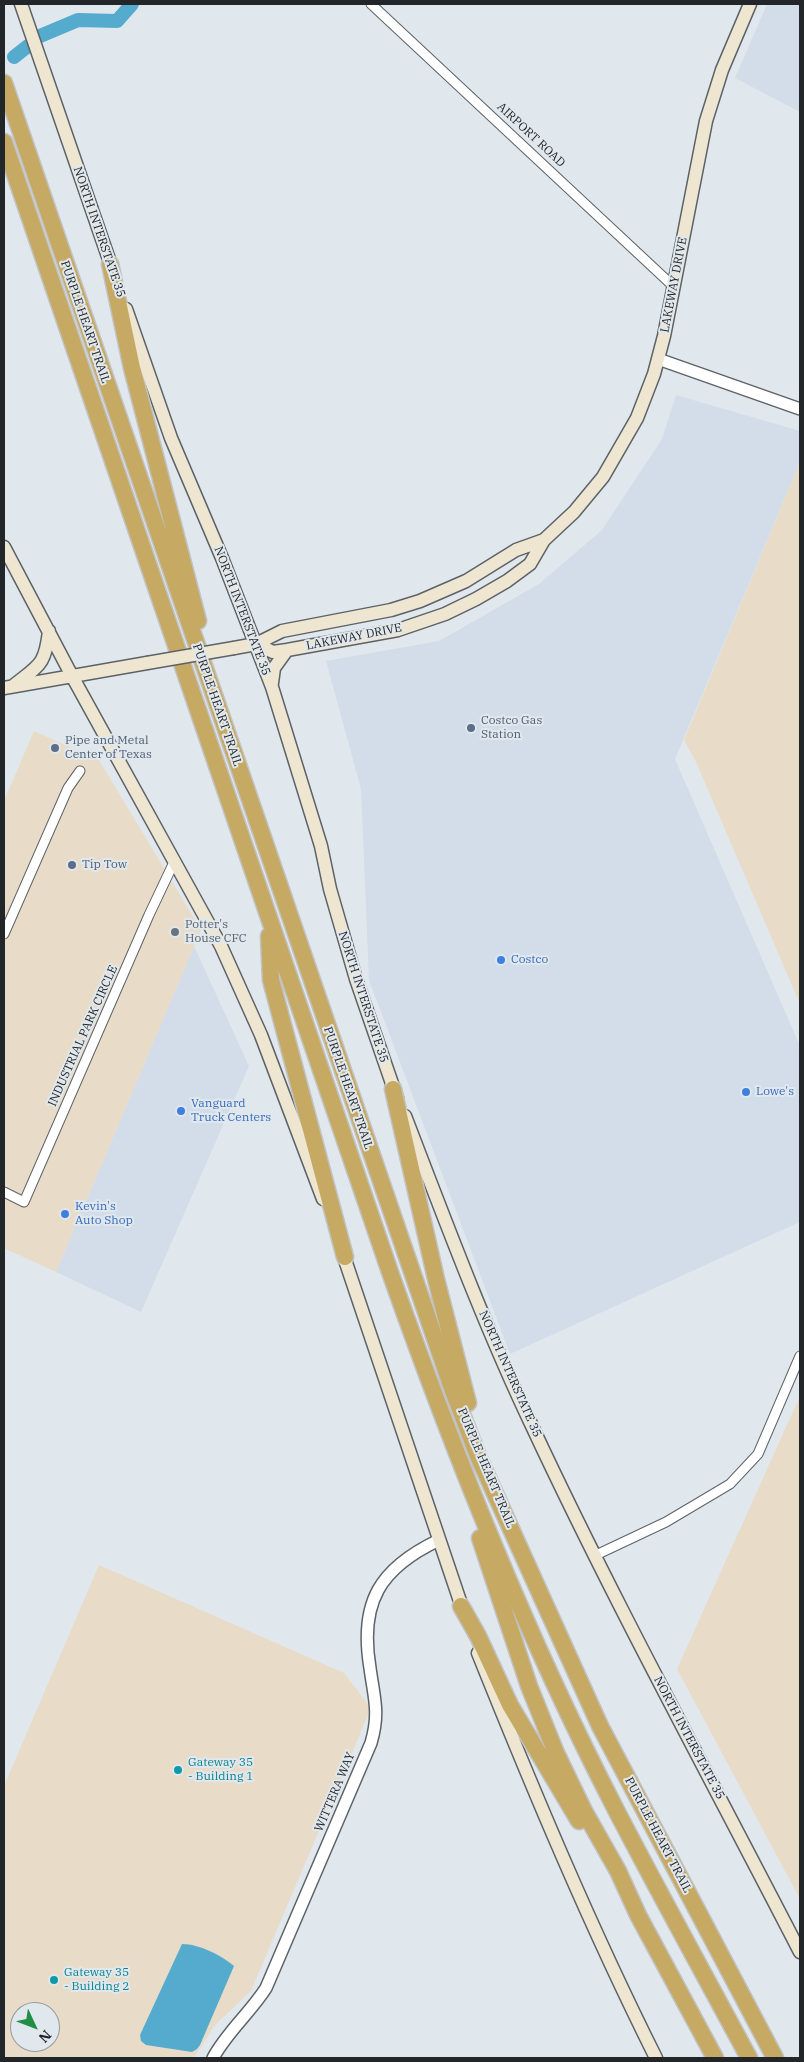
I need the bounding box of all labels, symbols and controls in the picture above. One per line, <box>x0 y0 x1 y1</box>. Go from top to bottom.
street label: AIRPORT ROAD <box>494 100 568 170</box>
street label: NORTH INTERSTATE 35 <box>70 165 128 299</box>
street label: LAKEWAY DRIVE <box>658 236 690 334</box>
street label: PURPLE HEART TRAIL <box>57 259 113 385</box>
street label: NORTH INTERSTATE 35 <box>211 544 273 678</box>
street label: LAKEWAY DRIVE <box>305 621 403 653</box>
street label: PURPLE HEART TRAIL <box>189 642 245 768</box>
place label: Costco Gas Station <box>481 714 542 742</box>
marker: Costco Gas Station <box>465 722 477 734</box>
place label: Pipe and Metal Center of Texas <box>65 734 152 762</box>
marker: Pipe and Metal Center of Texas <box>49 742 61 754</box>
place label: Tip Tow <box>82 858 127 872</box>
marker: Tip Tow <box>66 859 78 871</box>
place label: Potter's House CFC <box>185 918 247 946</box>
marker: Potter's House CFC <box>169 926 181 938</box>
street label: NORTH INTERSTATE 35 <box>335 930 391 1064</box>
place label: Costco <box>511 953 548 967</box>
marker: Costco <box>495 954 507 966</box>
street label: INDUSTRIAL PARK CIRCLE <box>45 963 121 1109</box>
street label: PURPLE HEART TRAIL <box>320 1025 376 1151</box>
place label: Lowe's <box>756 1085 794 1099</box>
marker: Lowe's <box>740 1086 752 1098</box>
place label: Vanguard Truck Centers <box>191 1097 271 1125</box>
marker: Vanguard Truck Centers <box>175 1105 187 1117</box>
place label: Kevin's Auto Shop <box>75 1200 133 1228</box>
marker: Kevin's Auto Shop <box>59 1208 71 1220</box>
street label: NORTH INTERSTATE 35 <box>476 1308 544 1440</box>
street label: PURPLE HEART TRAIL <box>454 1406 518 1530</box>
street label: NORTH INTERSTATE 35 <box>650 1674 728 1802</box>
street label: WITTERA WAY <box>312 1750 358 1834</box>
place label: Gateway 35 - Building 1 <box>188 1756 253 1784</box>
marker: Gateway 35 - Building 1 <box>172 1764 184 1776</box>
street label: PURPLE HEART TRAIL <box>621 1775 695 1895</box>
place label: Gateway 35 - Building 2 <box>64 1966 129 1994</box>
marker: Gateway 35 - Building 2 <box>48 1974 60 1986</box>
north arrow <box>10 2002 60 2052</box>
text: N <box>35 2026 56 2047</box>

